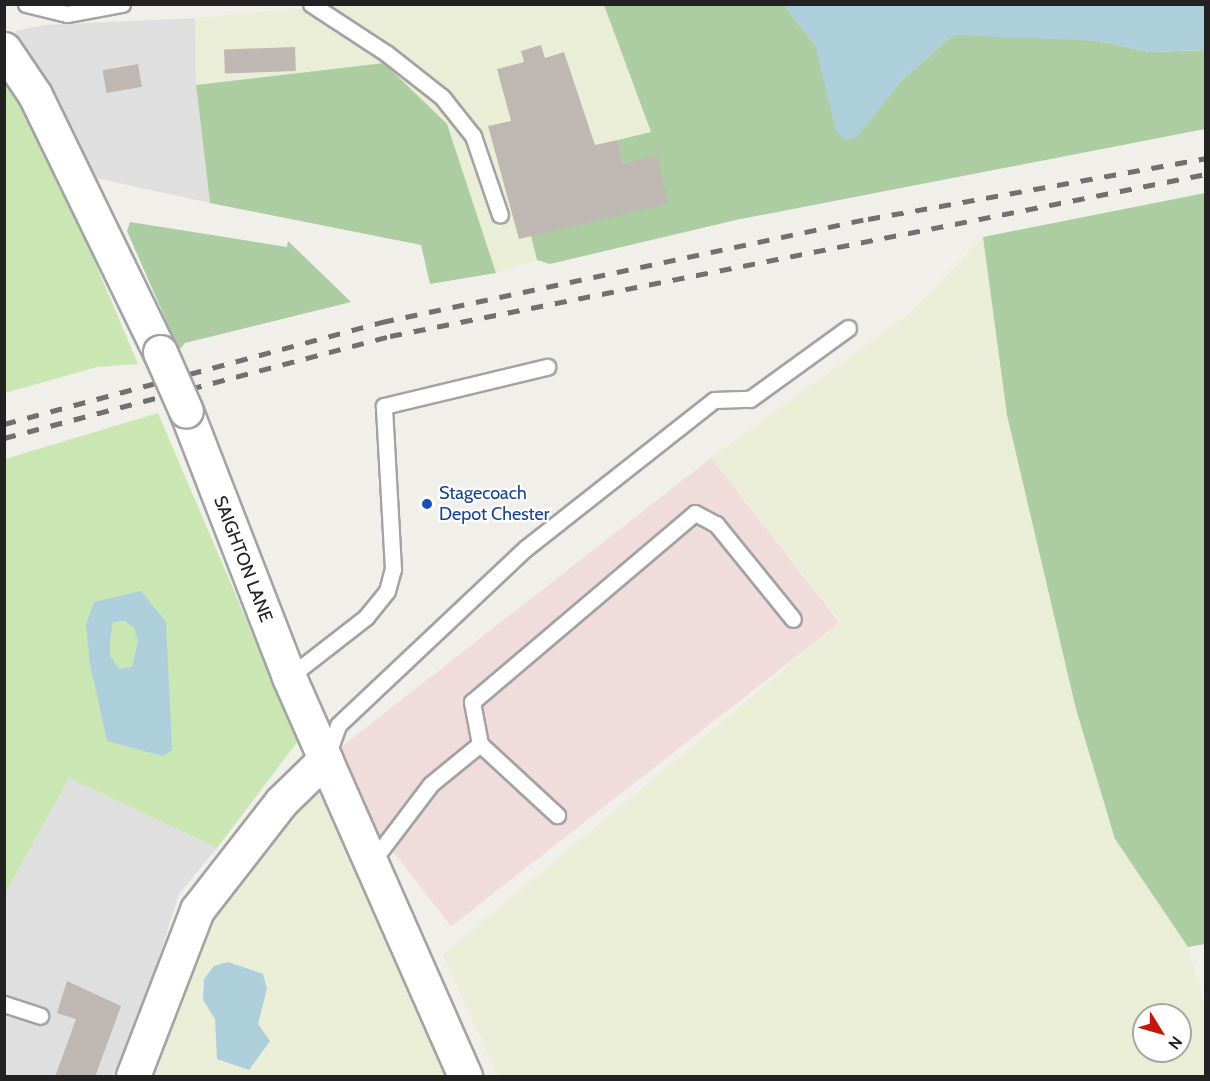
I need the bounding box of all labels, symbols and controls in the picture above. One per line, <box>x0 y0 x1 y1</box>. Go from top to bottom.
place label: Stagecoach Depot Chester <box>439 483 550 526</box>
street label: SAIGHTON LANE <box>209 493 277 625</box>
marker: Stagecoach Depot Chester <box>420 497 434 511</box>
north arrow <box>1132 1003 1192 1063</box>
text: N <box>1164 1033 1186 1053</box>

